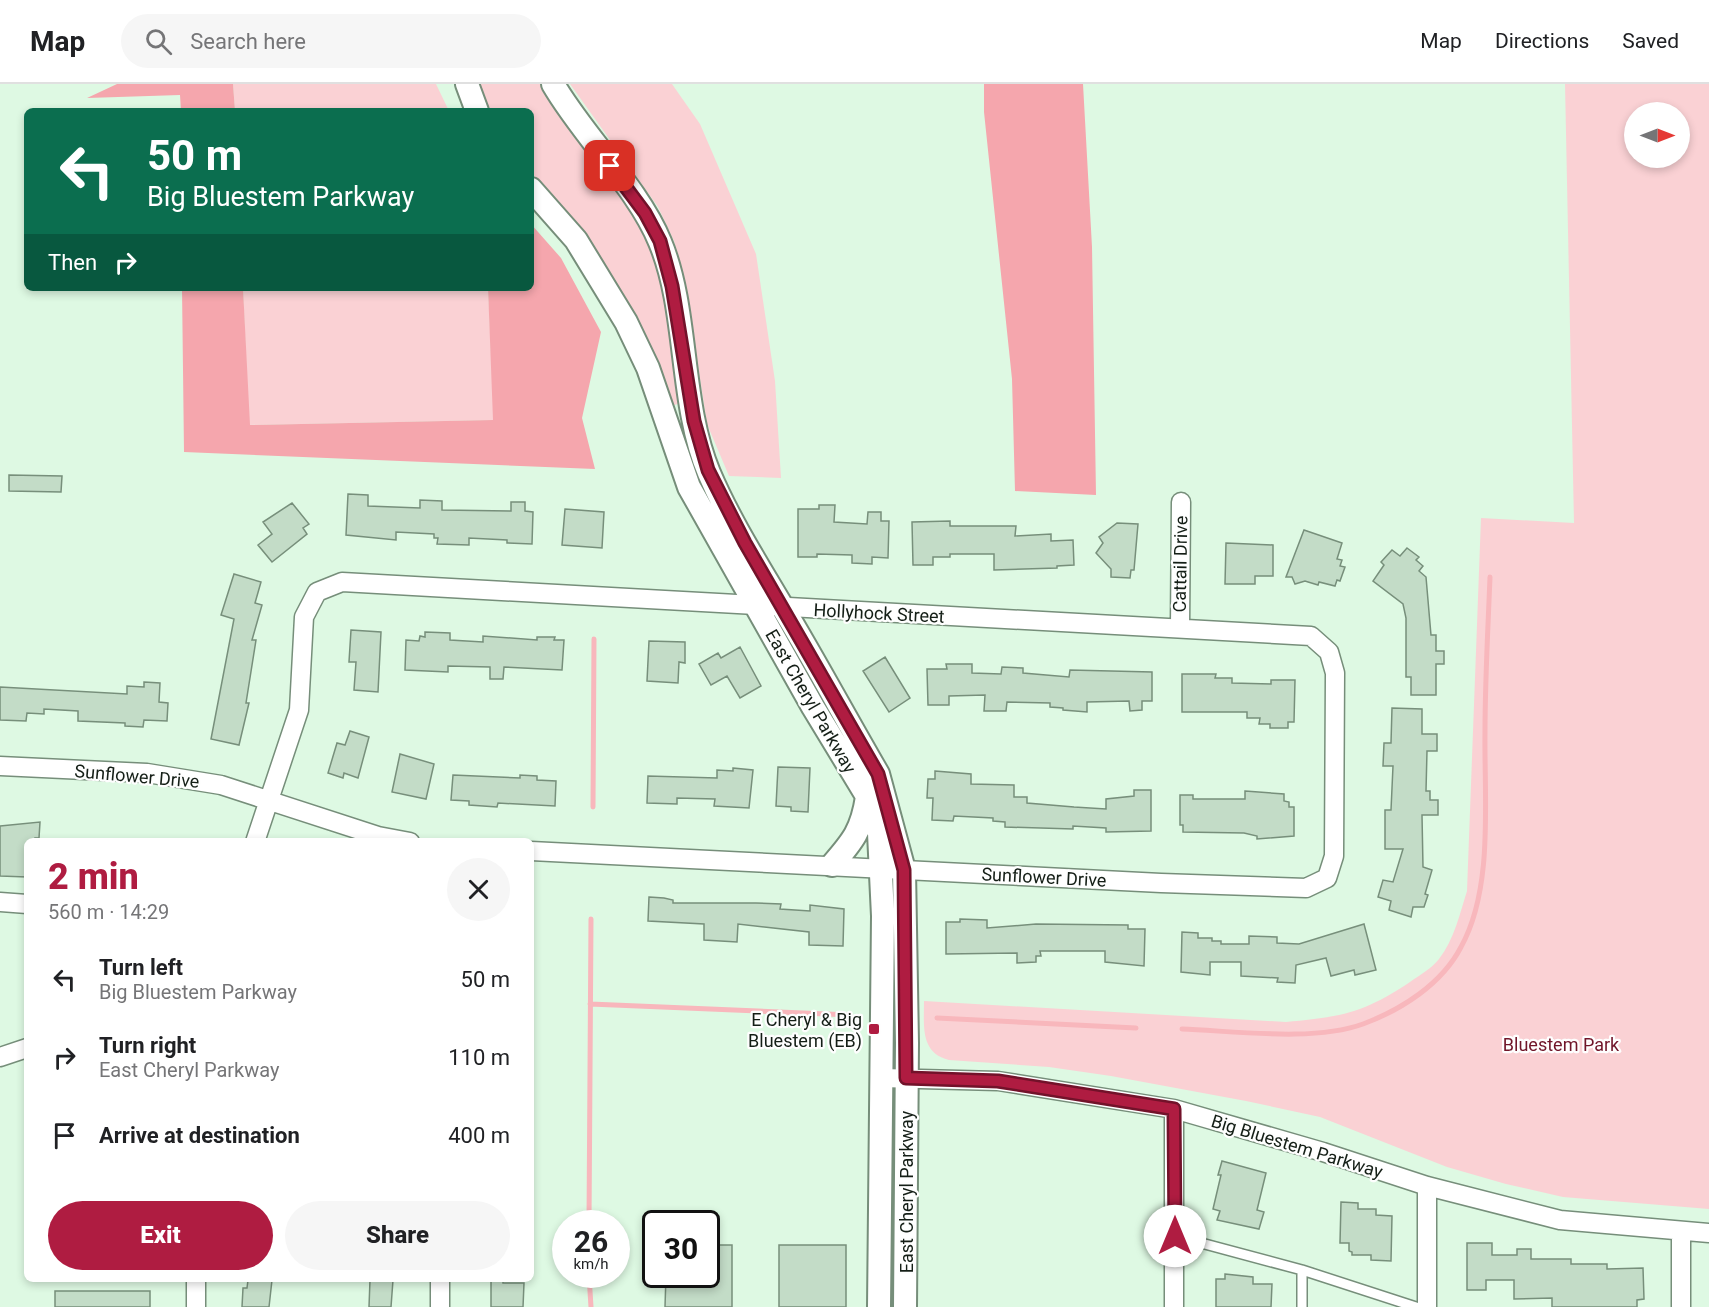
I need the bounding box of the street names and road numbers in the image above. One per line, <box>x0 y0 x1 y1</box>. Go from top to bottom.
street label: Cattail Drive <box>1169 515 1191 613</box>
street label: Hollyhock Street <box>813 599 945 627</box>
street label: East Cheryl Parkway <box>761 625 861 777</box>
street label: Sunflower Drive <box>74 760 200 792</box>
street label: Sunflower Drive <box>981 863 1107 891</box>
street label: East Cheryl Parkway <box>896 1110 917 1273</box>
street label: Big Bluestem Parkway <box>1209 1110 1386 1182</box>

